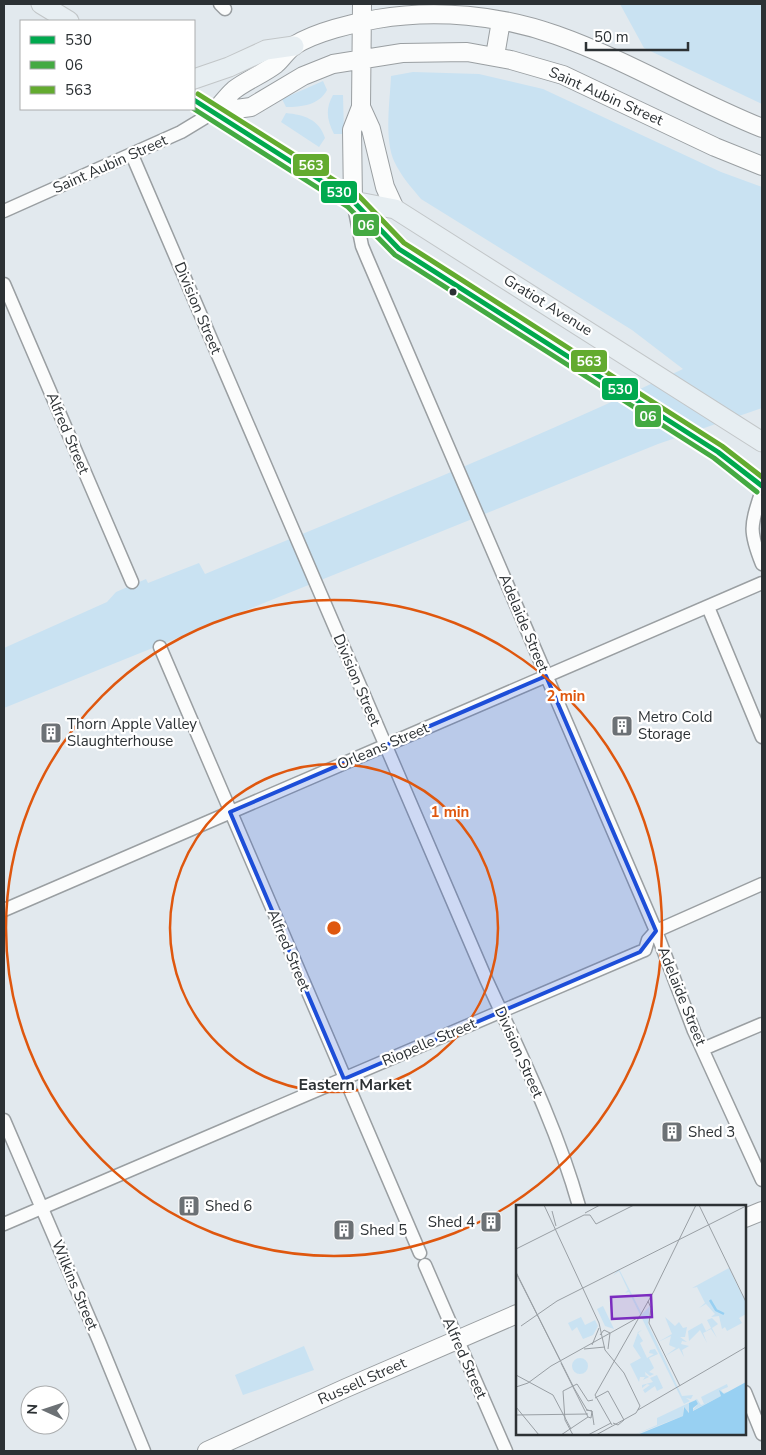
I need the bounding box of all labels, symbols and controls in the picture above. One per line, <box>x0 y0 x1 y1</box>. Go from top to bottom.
legend <box>20 20 195 110</box>
scale bar <box>586 20 688 52</box>
text: 50 m <box>594 27 629 47</box>
text: 530 <box>65 30 92 50</box>
text: 06 <box>65 55 83 75</box>
street label: Saint Aubin Street <box>546 62 667 130</box>
text: 563 <box>65 80 92 100</box>
street label: Saint Aubin Street <box>50 130 171 198</box>
line badge: 563 <box>292 153 330 177</box>
text: 563 <box>298 156 324 175</box>
line badge: 530 <box>320 180 358 204</box>
text: 530 <box>326 183 352 202</box>
line badge: 06 <box>352 213 380 237</box>
text: 06 <box>358 216 374 235</box>
street label: Division Street <box>170 259 227 358</box>
street label: Gratiot Avenue <box>500 270 596 340</box>
unlabelled marker <box>448 287 458 297</box>
line badge: 563 <box>570 349 608 373</box>
text: 563 <box>576 352 602 371</box>
line badge: 530 <box>601 377 639 401</box>
text: 530 <box>607 380 633 399</box>
street label: Alfred Street <box>42 389 95 478</box>
line badge: 06 <box>634 404 662 428</box>
text: 06 <box>640 407 656 426</box>
street label: Adelaide Street <box>494 571 554 676</box>
street label: Division Street <box>329 631 386 730</box>
text: 2 min <box>547 686 585 706</box>
place label: Metro Cold Storage <box>638 707 713 744</box>
place label: Thorn Apple Valley Slaughterhouse <box>67 714 197 751</box>
building icon: Metro Cold Storage <box>610 714 634 738</box>
street label: Orleans Street <box>334 717 433 774</box>
building icon: Thorn Apple Valley Slaughterhouse <box>39 721 63 745</box>
text: 1 min <box>431 802 469 822</box>
street label: Alfred Street <box>263 906 316 995</box>
centre of rings <box>325 919 343 937</box>
street label: Adelaide Street <box>653 944 711 1049</box>
street label: Division Street <box>490 1003 548 1102</box>
street label: Riopelle Street <box>379 1013 480 1071</box>
district label: Eastern Market <box>299 1074 412 1096</box>
building icon: Shed 3 <box>660 1120 684 1144</box>
place label: Shed 3 <box>688 1122 735 1142</box>
building icon: Shed 6 <box>177 1194 201 1218</box>
place label: Shed 6 <box>205 1196 252 1216</box>
inset map <box>516 1205 746 1435</box>
building icon: Shed 4 <box>479 1210 503 1234</box>
place label: Shed 4 <box>428 1212 475 1232</box>
building icon: Shed 5 <box>332 1218 356 1242</box>
place label: Shed 5 <box>360 1220 407 1240</box>
street label: Wilkins Street <box>47 1237 103 1334</box>
street label: Alfred Street <box>438 1314 492 1403</box>
street label: Russell Street <box>315 1352 410 1409</box>
north arrow <box>20 1385 70 1435</box>
text: N <box>23 1404 42 1415</box>

